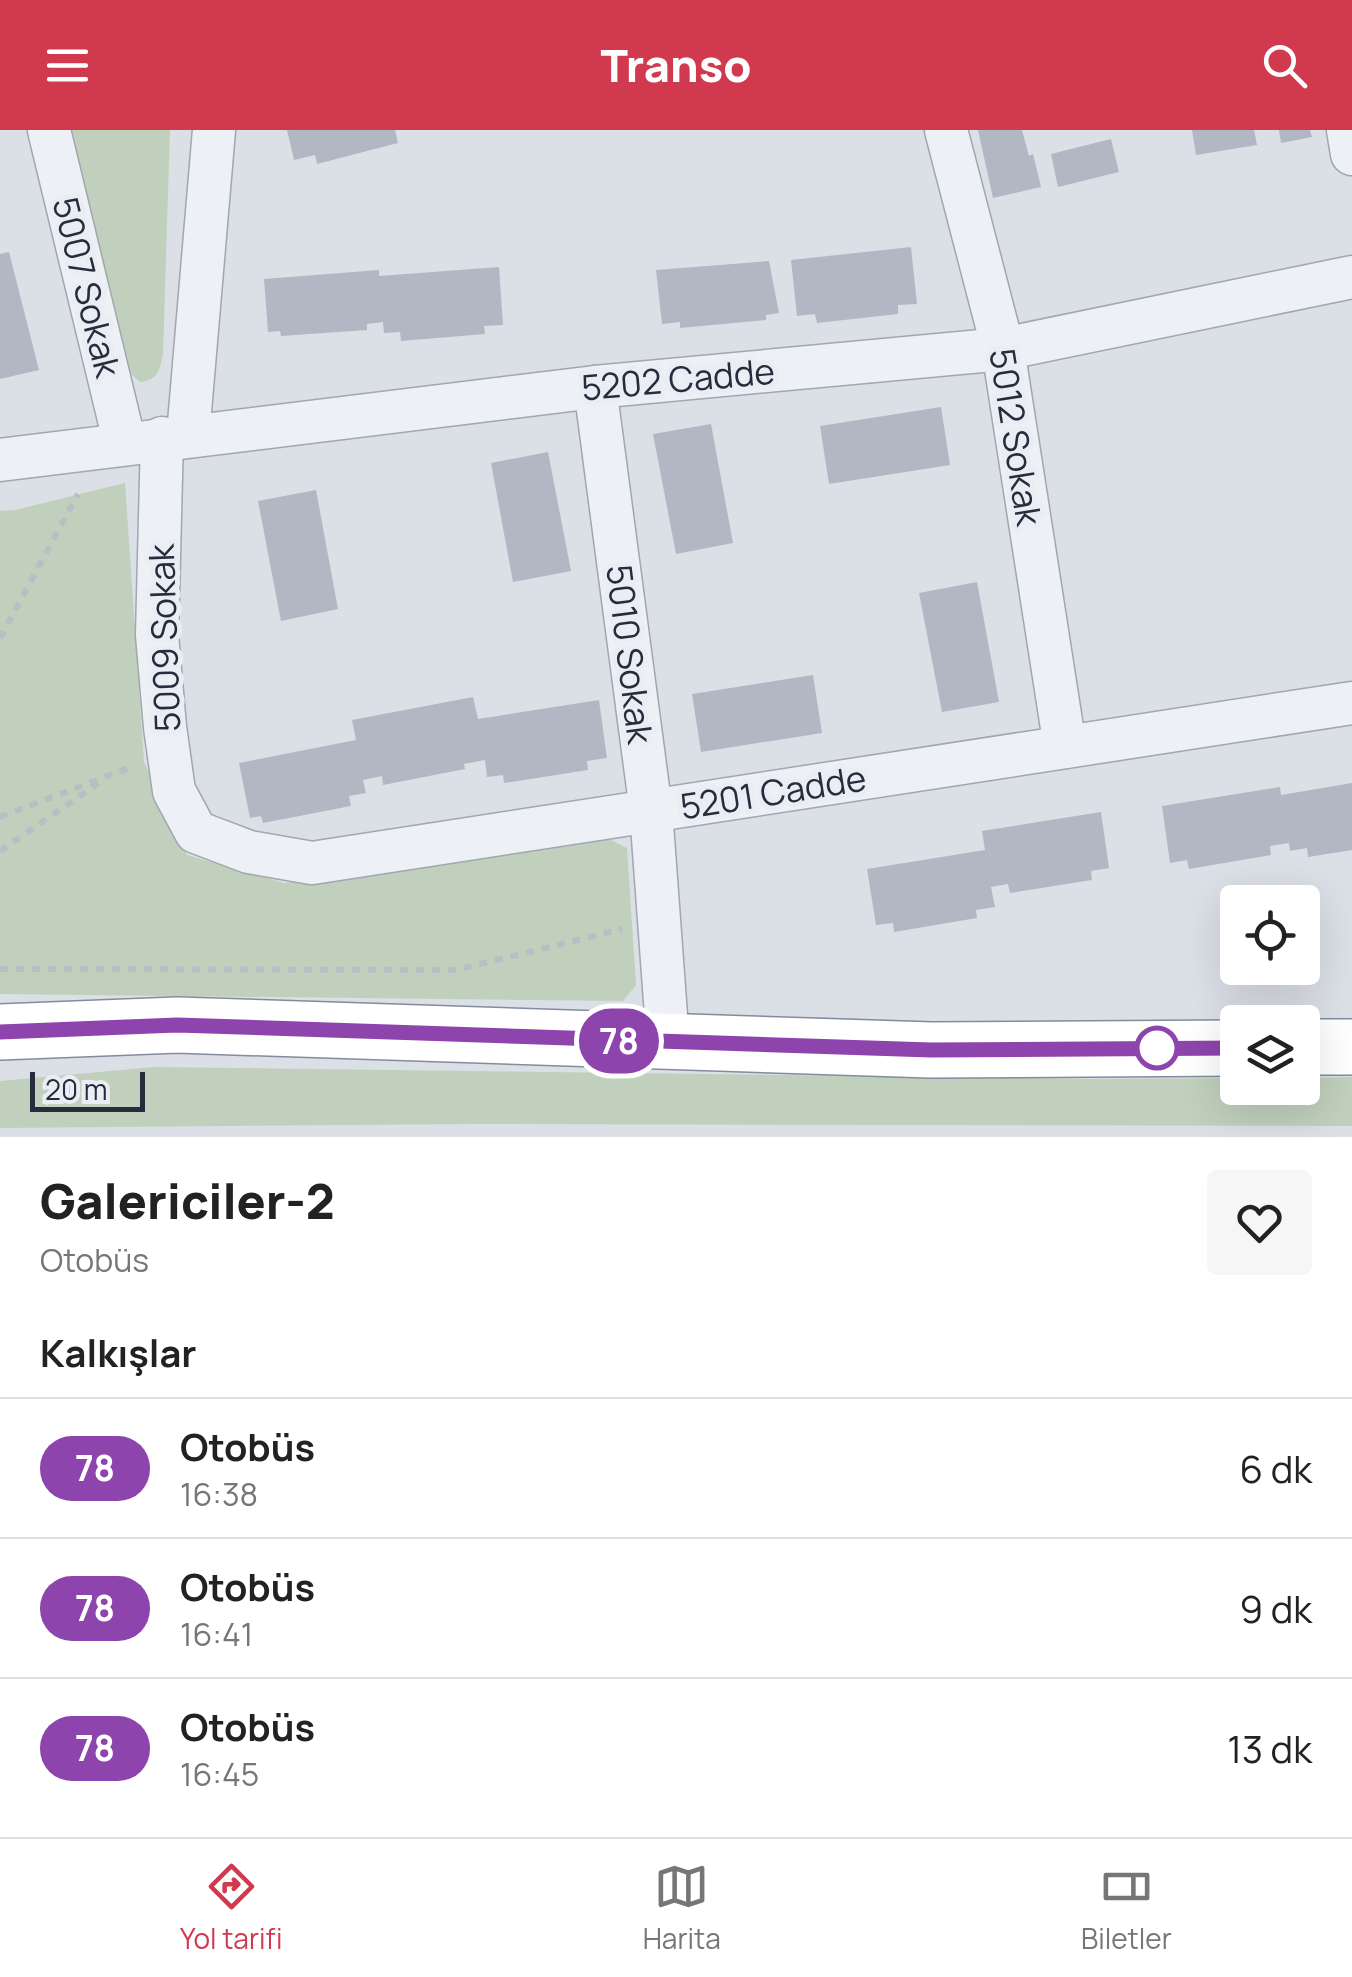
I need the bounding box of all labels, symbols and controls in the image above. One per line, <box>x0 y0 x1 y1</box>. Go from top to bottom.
text: Transo <box>601 34 751 96</box>
icon: menu <box>40 38 95 93</box>
icon: search <box>1257 38 1312 93</box>
street label: 5007 Sokak <box>41 192 133 384</box>
street label: 5012 Sokak <box>978 345 1054 531</box>
street label: 5202 Cadde <box>579 347 777 411</box>
street label: 5009 Sokak <box>137 542 191 733</box>
street label: 5010 Sokak <box>595 562 665 748</box>
street label: 5201 Cadde <box>677 754 869 830</box>
map controls <box>1220 885 1320 1105</box>
button: locate <box>1220 885 1320 985</box>
button: layers <box>1220 1005 1320 1105</box>
line badge: 78 <box>574 1008 664 1074</box>
text: 78 <box>599 1017 639 1065</box>
unlabelled marker <box>1136 1027 1178 1069</box>
scale bar <box>30 1067 145 1111</box>
text: 20 m <box>45 1070 107 1108</box>
text: Galericiler-2 <box>40 1168 335 1233</box>
button: heart <box>1207 1170 1312 1275</box>
text: Otobüs <box>40 1238 149 1282</box>
text: Kalkışlar <box>40 1326 197 1378</box>
text: Otobüs <box>180 1420 315 1472</box>
text: 6 dk <box>1239 1442 1312 1494</box>
text: 78 <box>75 1444 115 1492</box>
text: 16:38 <box>180 1472 258 1516</box>
text: Otobüs <box>180 1560 315 1612</box>
text: 9 dk <box>1239 1582 1312 1634</box>
text: 78 <box>75 1584 115 1632</box>
text: 16:41 <box>180 1612 253 1656</box>
text: Otobüs <box>180 1700 315 1752</box>
text: 13 dk <box>1227 1722 1312 1774</box>
text: 78 <box>75 1724 115 1772</box>
text: 16:45 <box>180 1752 259 1796</box>
tab: Yol tarifi <box>180 1859 282 1957</box>
tab: Harita <box>643 1859 721 1957</box>
tab: Biletler <box>1081 1859 1172 1957</box>

